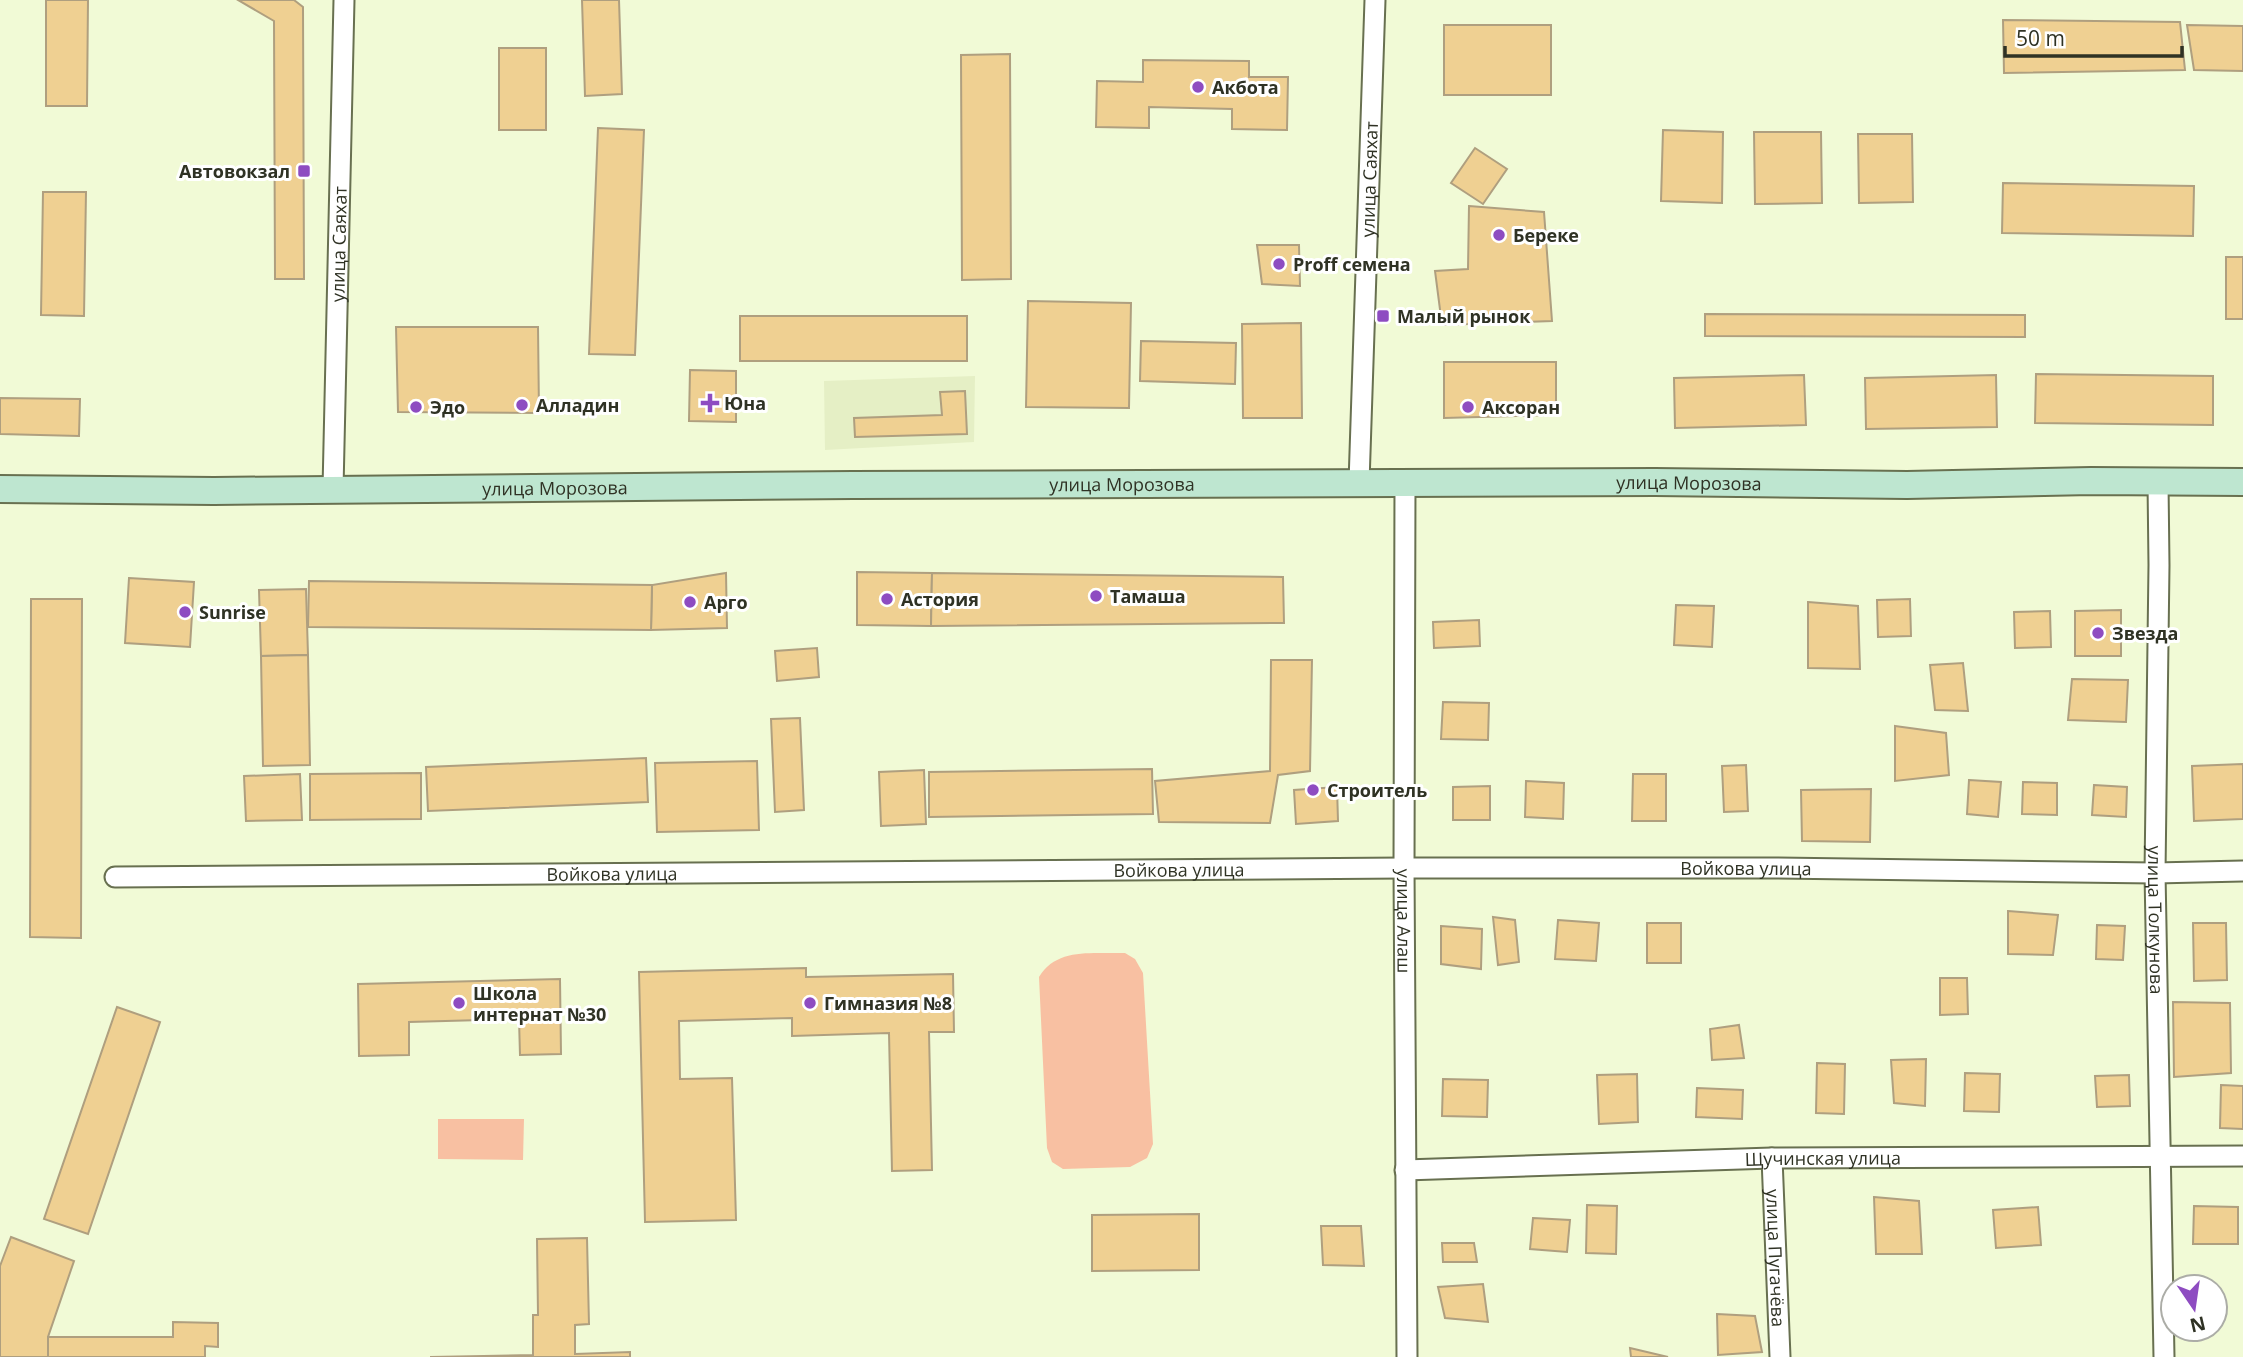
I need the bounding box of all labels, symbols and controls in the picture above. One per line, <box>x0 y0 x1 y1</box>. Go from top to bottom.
scale bar <box>2005 14 2182 58</box>
text: 50 m <box>2016 24 2065 52</box>
place label: Акбота <box>1212 75 1279 99</box>
marker: Акбота <box>1190 79 1206 95</box>
street label: улица Саяхат <box>1355 120 1383 238</box>
place label: Автовокзал <box>179 159 290 183</box>
marker: Автовокзал <box>296 163 312 179</box>
street label: улица Саяхат <box>325 185 352 302</box>
place label: Береке <box>1513 223 1579 247</box>
marker: Береке <box>1491 227 1507 243</box>
place label: Proff семена <box>1293 252 1411 276</box>
marker: Proff семена <box>1271 256 1287 272</box>
place label: Малый рынок <box>1397 304 1531 328</box>
marker: Малый рынок <box>1375 308 1391 324</box>
place label: Юна <box>724 391 766 415</box>
place label: Алладин <box>536 393 619 417</box>
place label: Эдо <box>430 395 465 419</box>
marker: Юна <box>702 395 718 411</box>
place label: Аксоран <box>1482 395 1560 419</box>
marker: Алладин <box>514 397 530 413</box>
marker: Эдо <box>408 399 424 415</box>
marker: Аксоран <box>1460 399 1476 415</box>
street label: улица Морозова <box>1616 470 1762 495</box>
street label: улица Морозова <box>1049 472 1195 496</box>
street label: улица Морозова <box>482 475 628 500</box>
place label: Тамаша <box>1110 584 1186 608</box>
place label: Астория <box>901 587 979 611</box>
marker: Тамаша <box>1088 588 1104 604</box>
place label: Арго <box>704 590 748 614</box>
marker: Астория <box>879 591 895 607</box>
marker: Арго <box>682 594 698 610</box>
place label: Sunrise <box>199 600 266 624</box>
marker: Sunrise <box>177 604 193 620</box>
place label: Звезда <box>2112 621 2178 645</box>
marker: Звезда <box>2090 625 2106 641</box>
place label: Строитель <box>1327 778 1427 802</box>
marker: Строитель <box>1305 782 1321 798</box>
street label: улица Толкунова <box>2143 845 2169 995</box>
street label: Войкова улица <box>1680 856 1812 881</box>
street label: Войкова улица <box>1113 857 1245 882</box>
street label: Войкова улица <box>546 861 678 886</box>
street label: улица Алаш <box>1392 869 1417 973</box>
place label: Школа интернат №30 <box>473 981 606 1026</box>
place label: Гимназия №8 <box>824 991 952 1015</box>
marker: Школа интернат №30 <box>451 995 467 1011</box>
marker: Гимназия №8 <box>802 995 818 1011</box>
street label: Щучинская улица <box>1744 1145 1901 1171</box>
street label: улица Пугачёва <box>1761 1188 1791 1327</box>
north arrow <box>2159 1273 2229 1343</box>
text: N <box>2187 1310 2208 1339</box>

